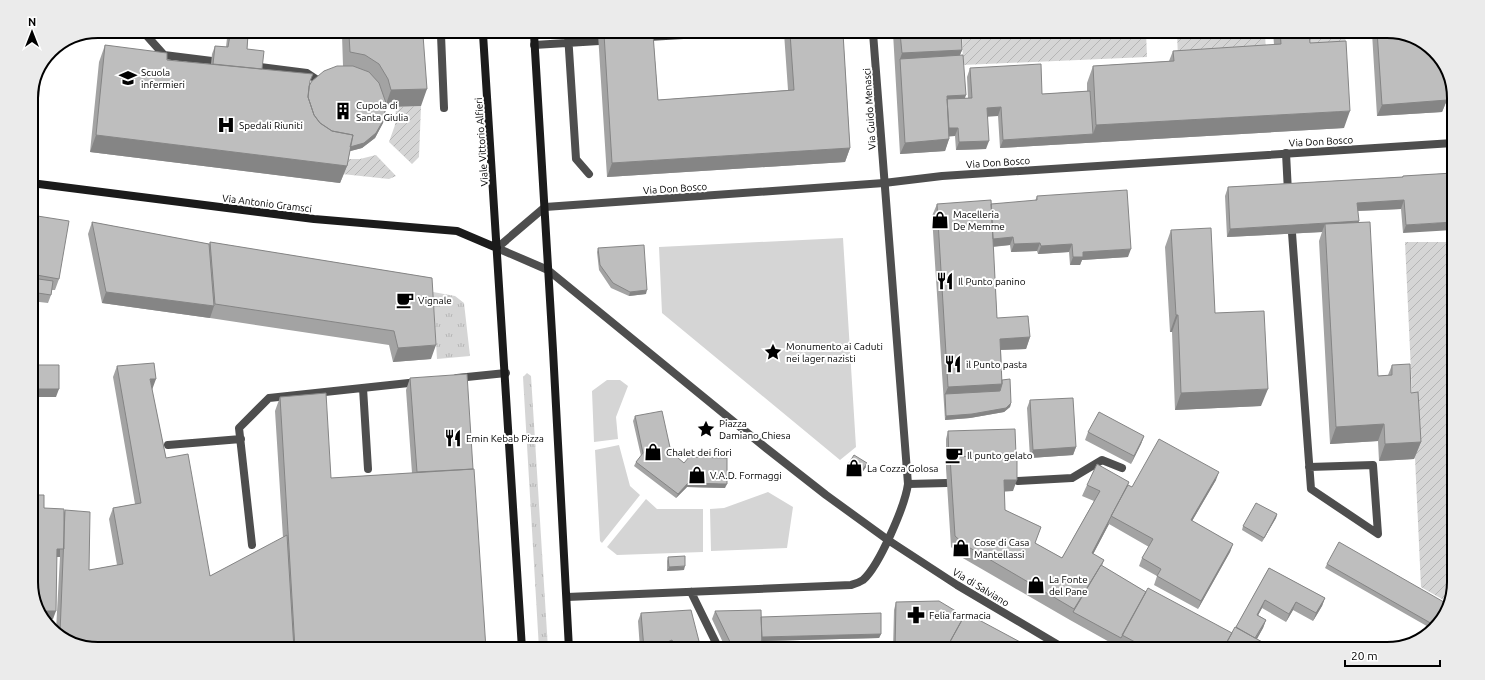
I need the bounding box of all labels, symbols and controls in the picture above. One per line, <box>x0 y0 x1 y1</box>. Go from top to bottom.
north arrow <box>12 12 52 52</box>
text: N <box>28 16 36 28</box>
place label: Scuola infermieri <box>141 67 185 90</box>
school or university icon: Scuola infermieri <box>118 68 138 88</box>
street label: Via Guido Menasci <box>861 68 878 150</box>
street label: Viale Vittorio Alfieri <box>473 97 490 187</box>
place label: Cupola di Santa Giulia <box>356 100 408 123</box>
building icon: Cupola di Santa Giulia <box>333 101 353 121</box>
hospital icon: Spedali Riuniti <box>216 115 236 135</box>
place label: Spedali Riuniti <box>239 120 303 131</box>
street label: Via Don Bosco <box>1289 134 1354 149</box>
street label: Via Don Bosco <box>966 155 1031 170</box>
street label: Via Don Bosco <box>643 181 708 196</box>
street label: Via Antonio Gramsci <box>221 193 312 214</box>
place label: Macelleria De Memme <box>953 209 1005 232</box>
shop icon: Macelleria De Memme <box>930 210 950 230</box>
restaurant icon: Il Punto panino <box>935 271 955 291</box>
place label: Il Punto panino <box>958 276 1026 287</box>
cafe icon: Vignale <box>395 290 415 310</box>
place label: Vignale <box>418 295 452 306</box>
place label: Monumento ai Caduti nei lager nazisti <box>786 341 883 364</box>
place icon: Monumento ai Caduti nei lager nazisti <box>763 342 783 362</box>
restaurant icon: il Punto pasta <box>943 354 963 374</box>
place label: il Punto pasta <box>966 359 1027 370</box>
place label: Piazza Damiano Chiesa <box>719 418 791 441</box>
place icon: Piazza Damiano Chiesa <box>696 419 716 439</box>
restaurant icon: Emin Kebab Pizza <box>443 428 463 448</box>
place label: Emin Kebab Pizza <box>466 433 544 444</box>
shop icon: Chalet dei fiori <box>643 442 663 462</box>
cafe icon: Il punto gelato <box>944 445 964 465</box>
place label: Chalet dei fiori <box>666 447 732 458</box>
place label: Il punto gelato <box>967 450 1033 461</box>
shop icon: La Cozza Golosa <box>844 458 864 478</box>
place label: La Cozza Golosa <box>867 463 938 474</box>
shop icon: V.A.D. Formaggi <box>687 465 707 485</box>
place label: V.A.D. Formaggi <box>710 470 782 481</box>
place label: Cose di Casa Mantellassi <box>974 537 1029 560</box>
shop icon: Cose di Casa Mantellassi <box>951 538 971 558</box>
street label: Via di Salviano <box>950 566 1011 609</box>
place label: La Fonte del Pane <box>1049 574 1088 597</box>
shop icon: La Fonte del Pane <box>1026 575 1046 595</box>
pharmacy icon: Felia farmacia <box>906 605 926 625</box>
place label: Felia farmacia <box>929 610 991 621</box>
scale bar <box>1345 642 1440 668</box>
text: 20 m <box>1351 649 1378 662</box>

